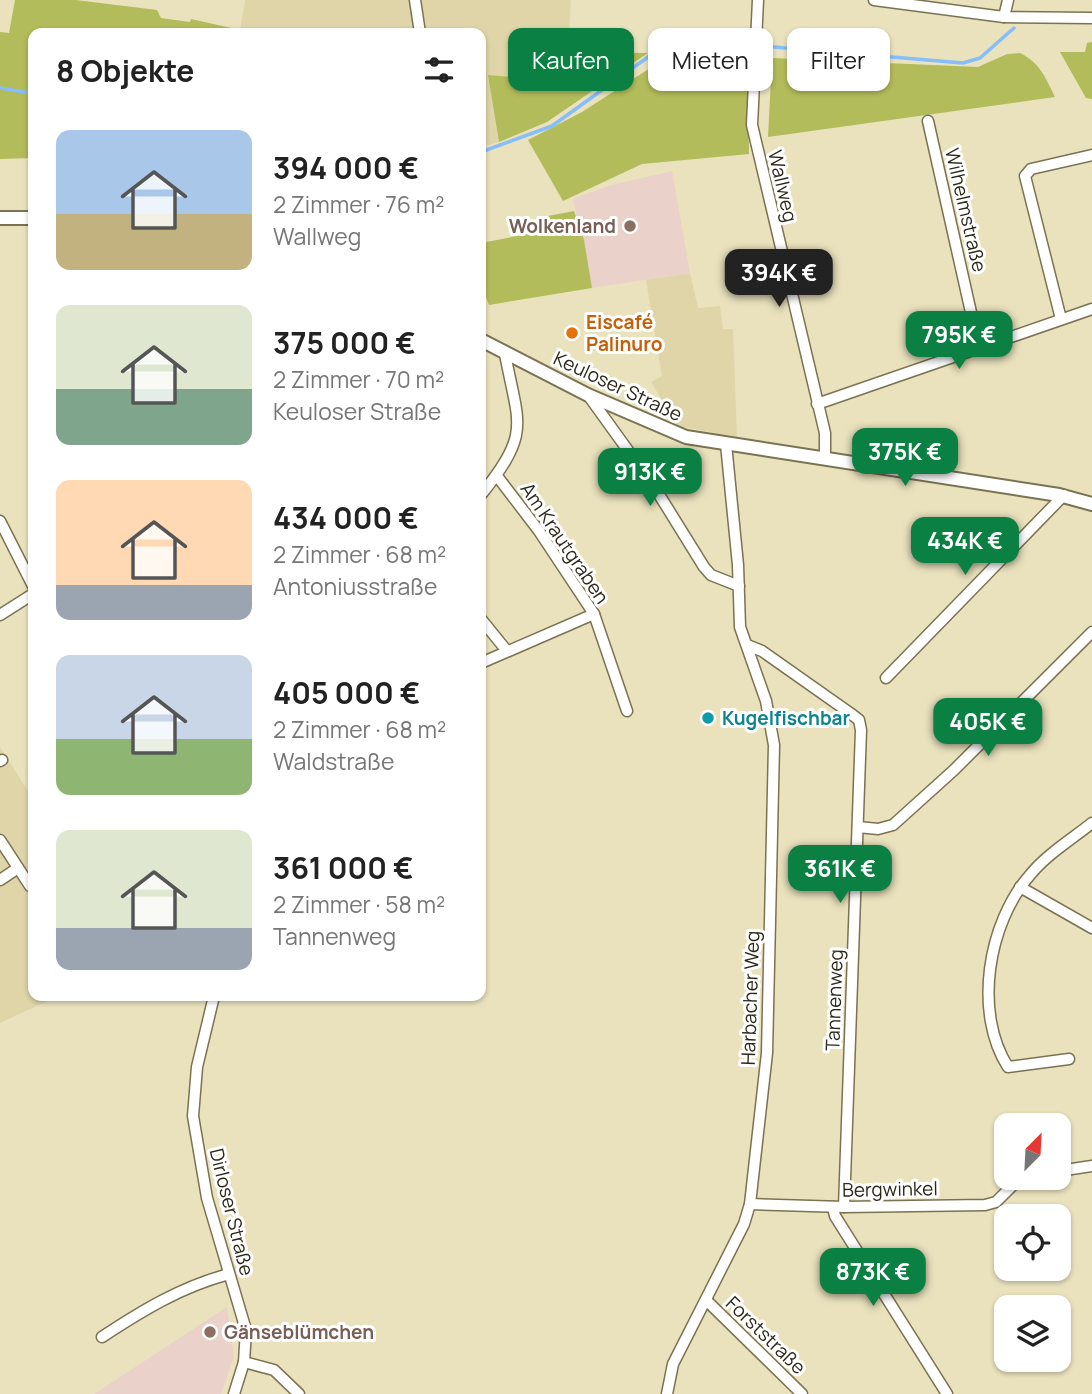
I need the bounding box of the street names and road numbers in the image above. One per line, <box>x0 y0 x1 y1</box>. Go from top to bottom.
street label: Wilhelmstraße <box>939 146 993 274</box>
street label: Wallweg <box>762 148 804 224</box>
street label: Keuloser Straße <box>549 345 687 427</box>
street label: Am Krautgraben <box>515 477 615 609</box>
street label: Harbacher Weg <box>735 930 765 1066</box>
street label: Tannenweg <box>819 949 849 1051</box>
street label: Dirloser Straße <box>204 1146 260 1278</box>
street label: Bergwinkel <box>842 1175 938 1203</box>
street label: Forststraße <box>720 1290 812 1380</box>

